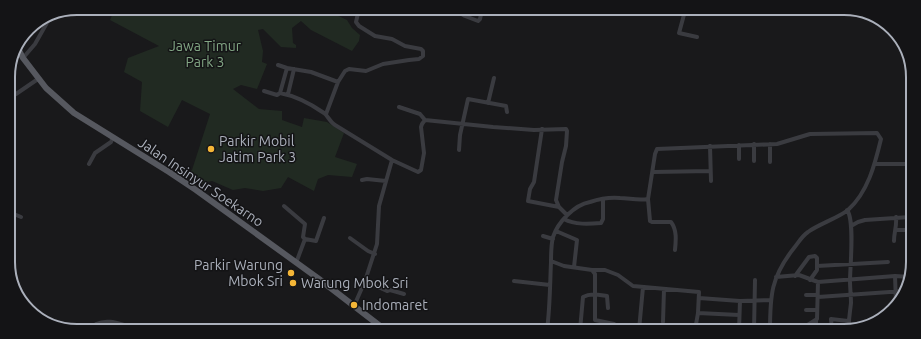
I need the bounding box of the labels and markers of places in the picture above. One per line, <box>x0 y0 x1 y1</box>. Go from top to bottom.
place label: Parkir Mobil Jatim Park 3 <box>219 133 296 165</box>
marker: Parkir Mobil Jatim Park 3 <box>206 144 216 154</box>
place label: Parkir Warung Mbok Sri <box>194 257 283 289</box>
marker: Parkir Warung Mbok Sri <box>286 268 296 278</box>
place label: Warung Mbok Sri <box>301 275 408 291</box>
marker: Warung Mbok Sri <box>288 278 298 288</box>
place label: Indomaret <box>362 297 428 313</box>
marker: Indomaret <box>349 300 359 310</box>

